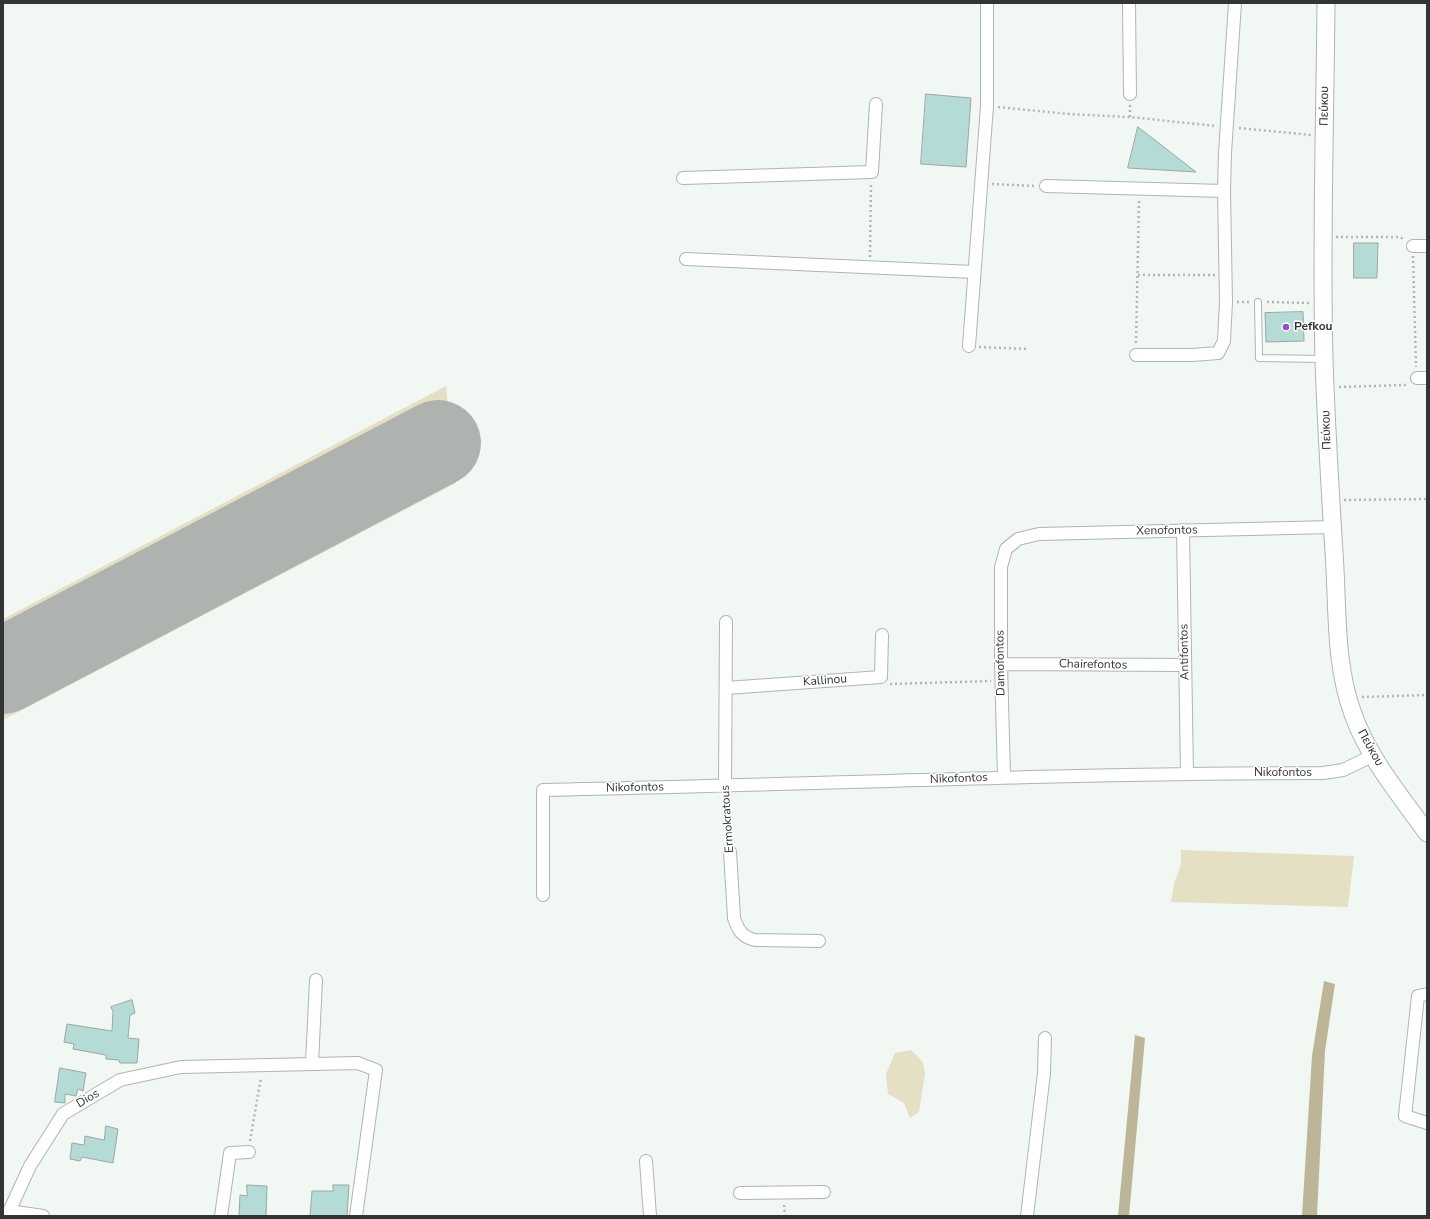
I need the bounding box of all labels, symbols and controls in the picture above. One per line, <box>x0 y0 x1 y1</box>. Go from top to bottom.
street label: Πεύκου <box>1317 86 1333 126</box>
place label: Pefkou <box>1294 320 1333 334</box>
marker: Pefkou <box>1281 322 1291 332</box>
street label: Πεύκου <box>1319 410 1335 450</box>
street label: Xenofontos <box>1136 523 1198 539</box>
street label: Antifontos <box>1177 624 1193 680</box>
street label: Damofontos <box>993 630 1009 696</box>
street label: Chairefontos <box>1059 657 1127 673</box>
street label: Kallinou <box>803 672 847 690</box>
street label: Πεύκου <box>1354 727 1386 769</box>
street label: Nikofontos <box>1254 766 1312 780</box>
street label: Nikofontos <box>930 771 988 787</box>
street label: Nikofontos <box>606 780 664 796</box>
street label: Ermokratous <box>718 785 738 853</box>
street label: Dios <box>74 1087 102 1111</box>

